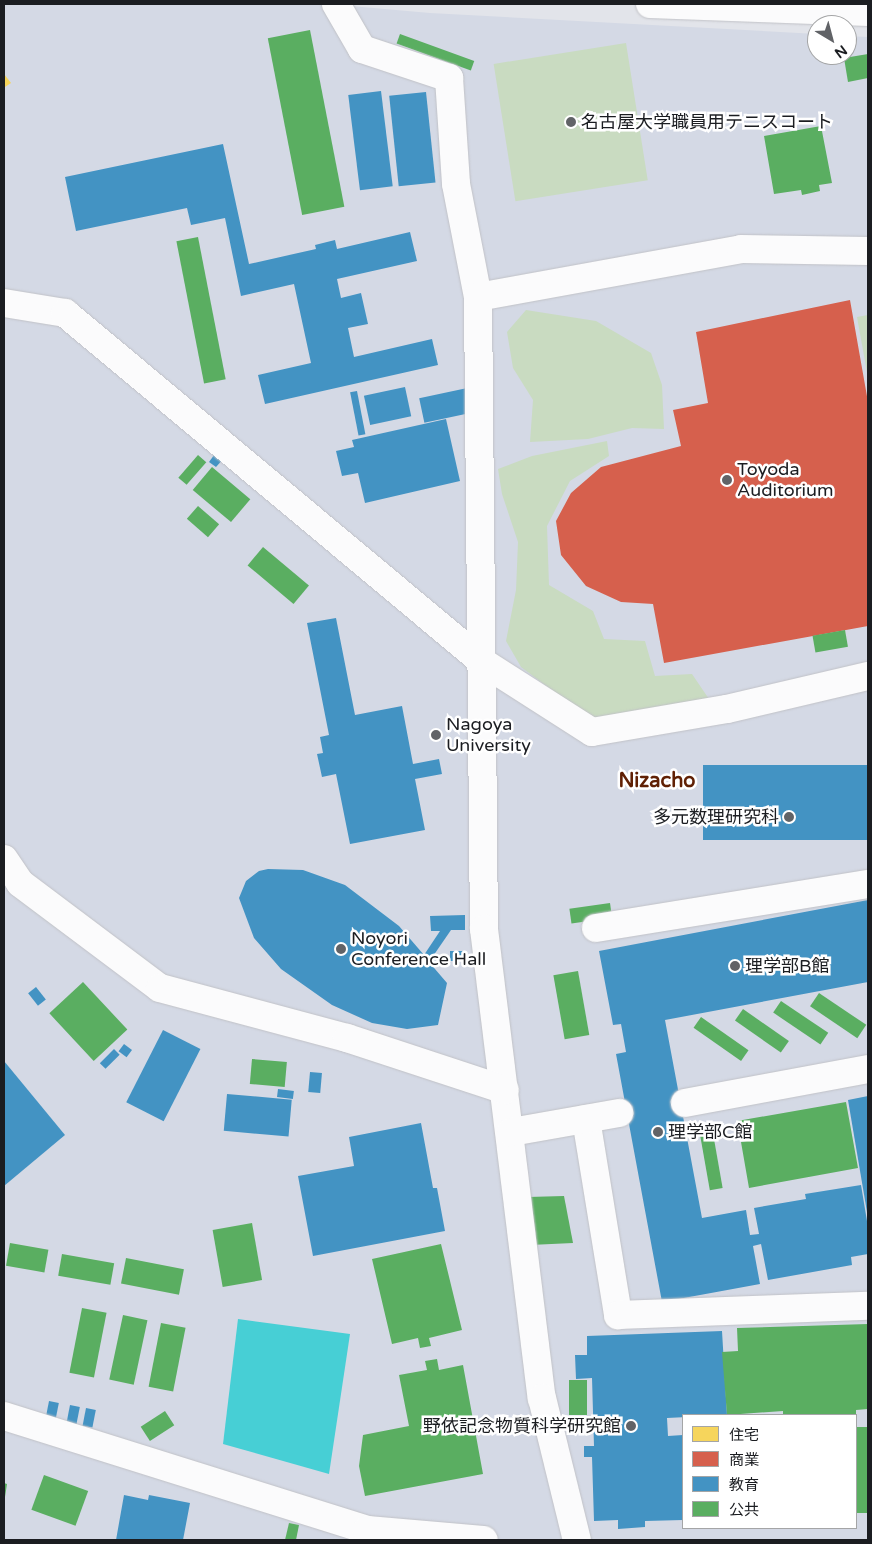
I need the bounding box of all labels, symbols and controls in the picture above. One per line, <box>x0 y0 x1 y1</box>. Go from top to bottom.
north arrow <box>807 15 857 65</box>
text: N <box>831 41 850 62</box>
place label: 名古屋大学職員用テニスコート <box>581 111 833 133</box>
marker: 名古屋大学職員用テニスコート <box>565 116 577 128</box>
place label: Toyoda Auditorium <box>737 459 834 502</box>
marker: Toyoda Auditorium <box>721 474 733 486</box>
place label: Nagoya University <box>446 714 531 756</box>
marker: Nagoya University <box>430 729 442 741</box>
district label: Nizacho <box>618 769 696 793</box>
place label: 多元数理研究科 <box>653 806 779 828</box>
marker: 多元数理研究科 <box>783 811 795 823</box>
place label: Noyori Conference Hall <box>351 928 486 971</box>
marker: Noyori Conference Hall <box>335 943 347 955</box>
place label: 理学部B館 <box>745 955 829 977</box>
marker: 理学部B館 <box>729 960 741 972</box>
place label: 理学部C館 <box>668 1121 753 1143</box>
marker: 理学部C館 <box>652 1126 664 1138</box>
legend <box>682 1414 857 1529</box>
place label: 野依記念物質科学研究館 <box>423 1415 621 1437</box>
marker: 野依記念物質科学研究館 <box>625 1420 637 1432</box>
text: 住宅 <box>729 1426 759 1444</box>
text: 商業 <box>729 1451 759 1469</box>
text: 教育 <box>729 1476 759 1494</box>
text: 公共 <box>729 1501 759 1519</box>

